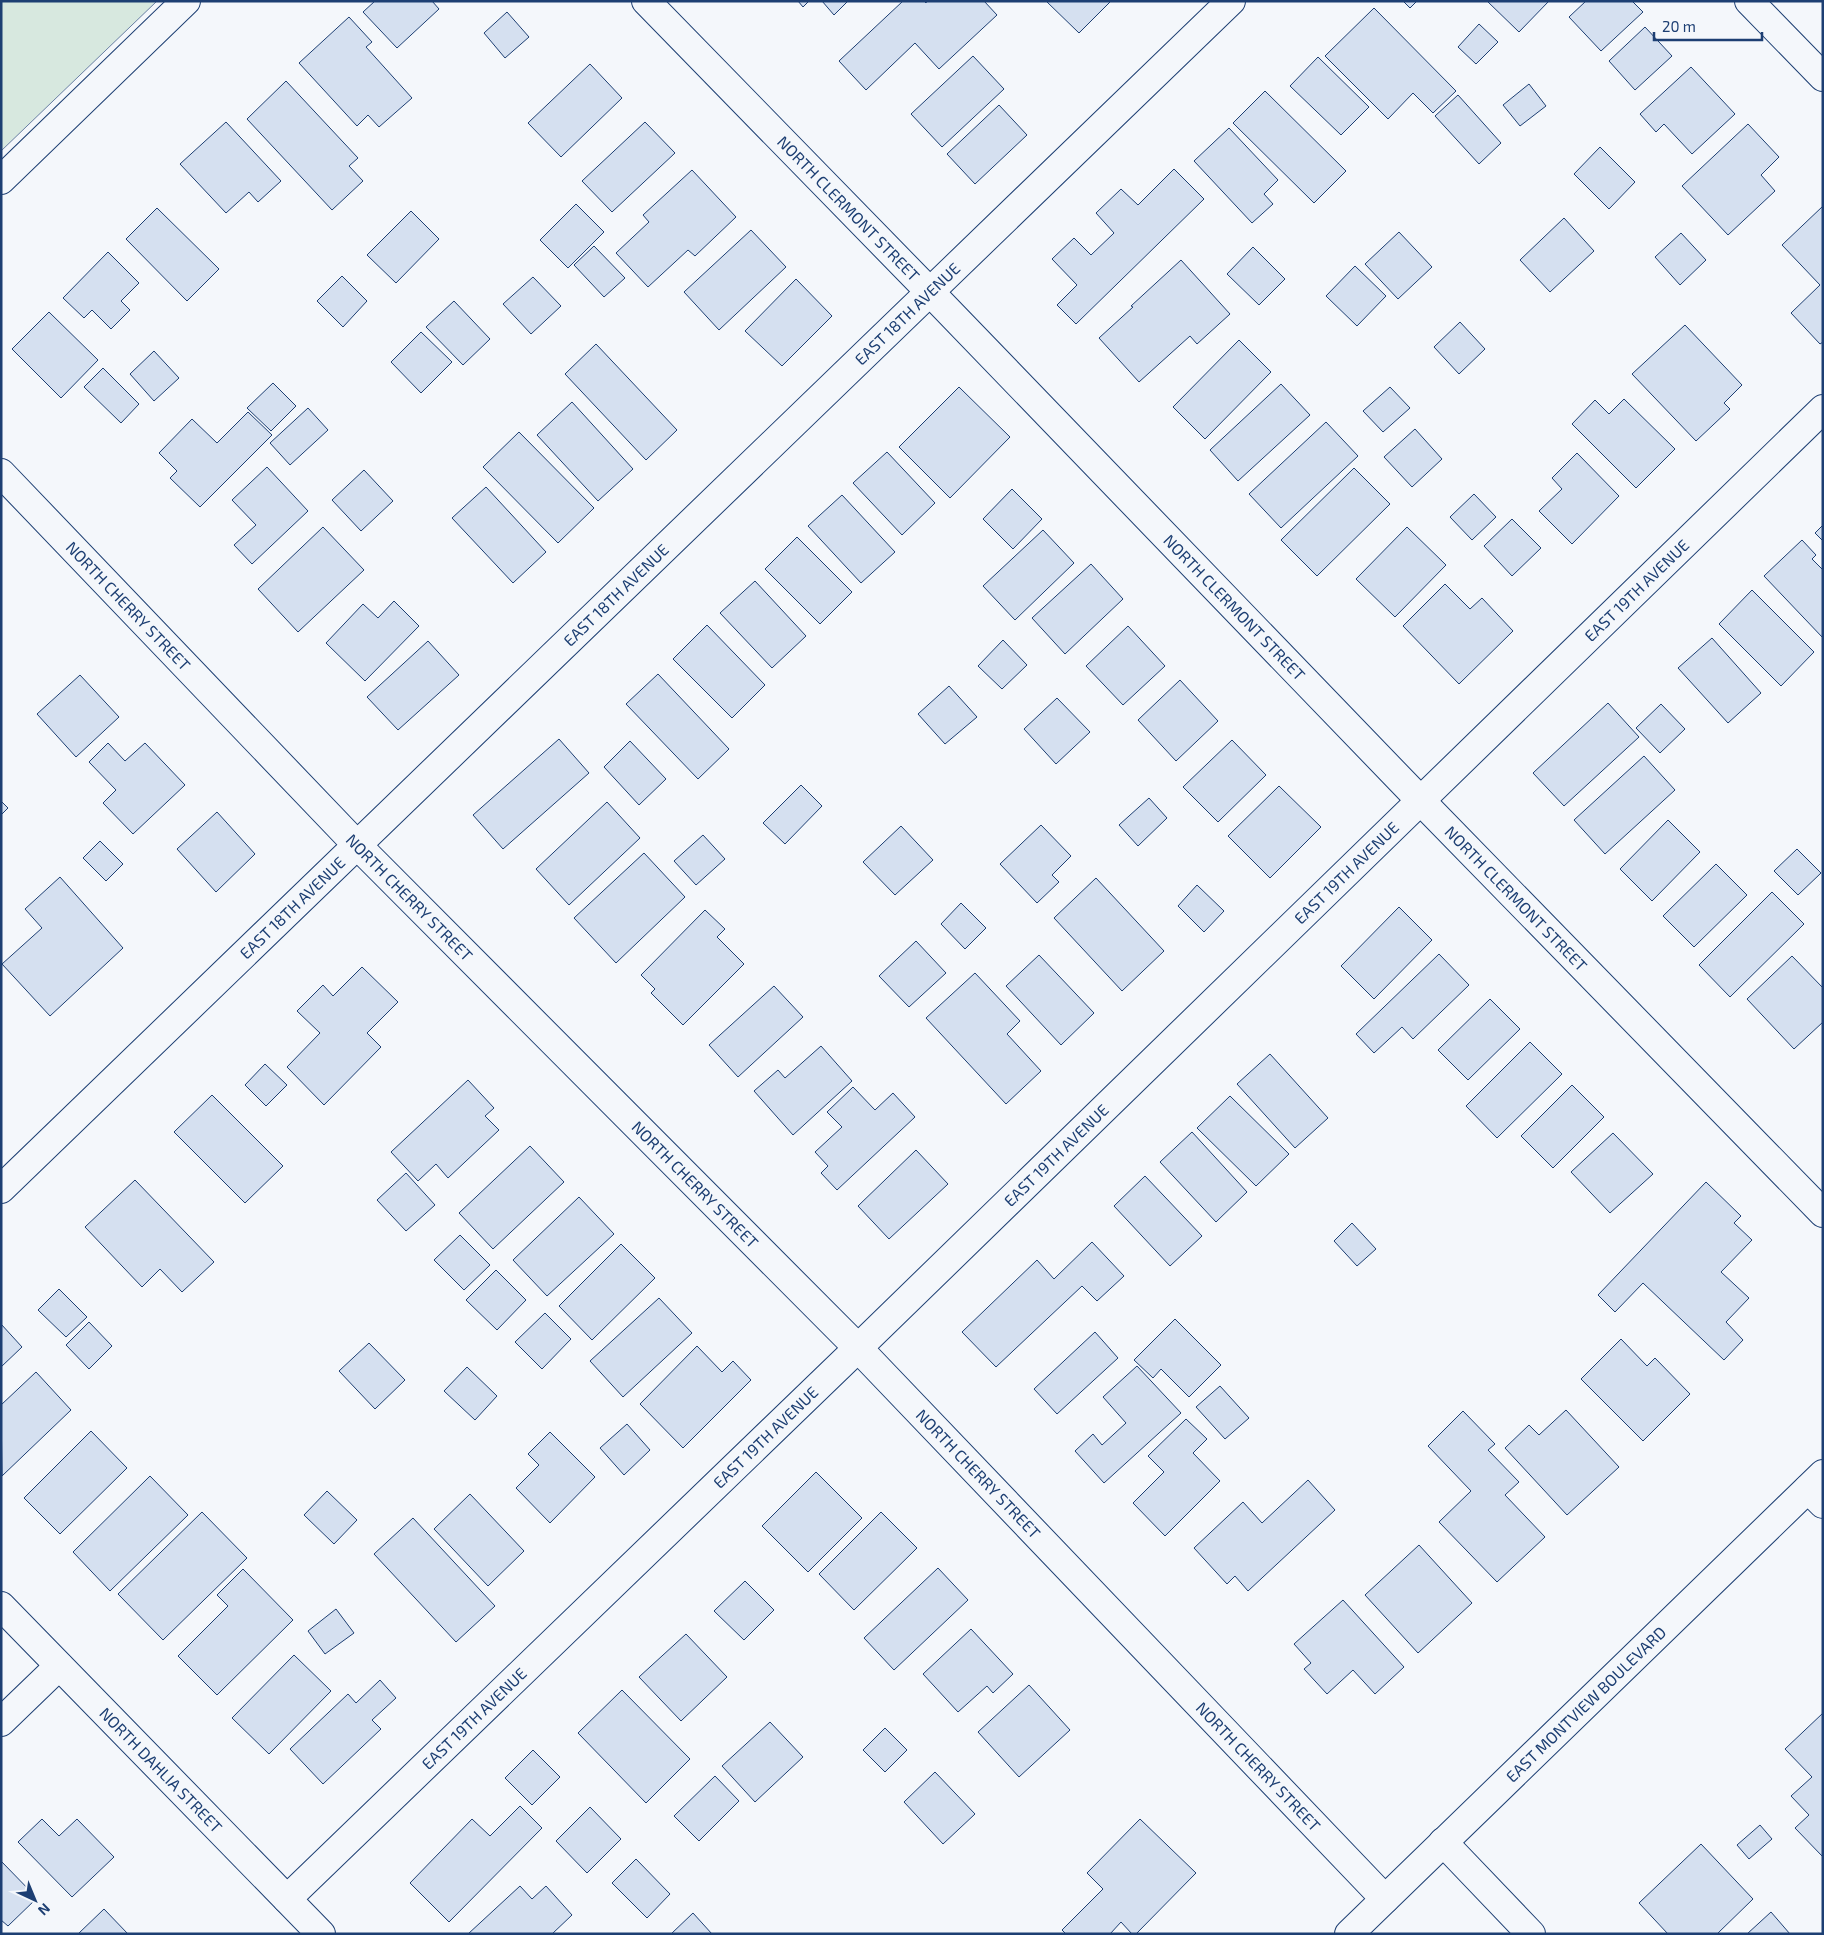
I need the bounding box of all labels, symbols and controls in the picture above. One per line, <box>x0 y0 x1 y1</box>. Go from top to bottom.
scale bar <box>1654 10 1762 42</box>
text: 20 m <box>1662 17 1696 35</box>
street label: NORTH CLERMONT STREET <box>774 132 924 285</box>
street label: EAST 18TH AVENUE <box>850 258 963 368</box>
street label: NORTH CLERMONT STREET <box>1160 530 1309 684</box>
street label: EAST 19TH AVENUE <box>1580 535 1693 645</box>
street label: NORTH CHERRY STREET <box>62 537 195 674</box>
street label: EAST 18TH AVENUE <box>559 540 672 650</box>
street label: EAST 19TH AVENUE <box>1290 817 1402 927</box>
street label: NORTH CLERMONT STREET <box>1441 822 1591 975</box>
street label: NORTH CHERRY STREET <box>343 830 477 965</box>
street label: EAST 18TH AVENUE <box>235 852 348 962</box>
street label: EAST 19TH AVENUE <box>1000 1100 1112 1210</box>
street label: NORTH CHERRY STREET <box>628 1117 763 1252</box>
street label: EAST 19TH AVENUE <box>709 1382 822 1492</box>
street label: NORTH CHERRY STREET <box>913 1405 1045 1542</box>
street label: EAST MONTVIEW BOULEVARD <box>1502 1622 1669 1786</box>
street label: EAST 19TH AVENUE <box>417 1663 530 1773</box>
street label: NORTH CHERRY STREET <box>1193 1698 1325 1835</box>
street label: NORTH DAHLIA STREET <box>96 1703 227 1836</box>
north arrow <box>10 1875 60 1925</box>
text: N <box>35 1900 54 1919</box>

